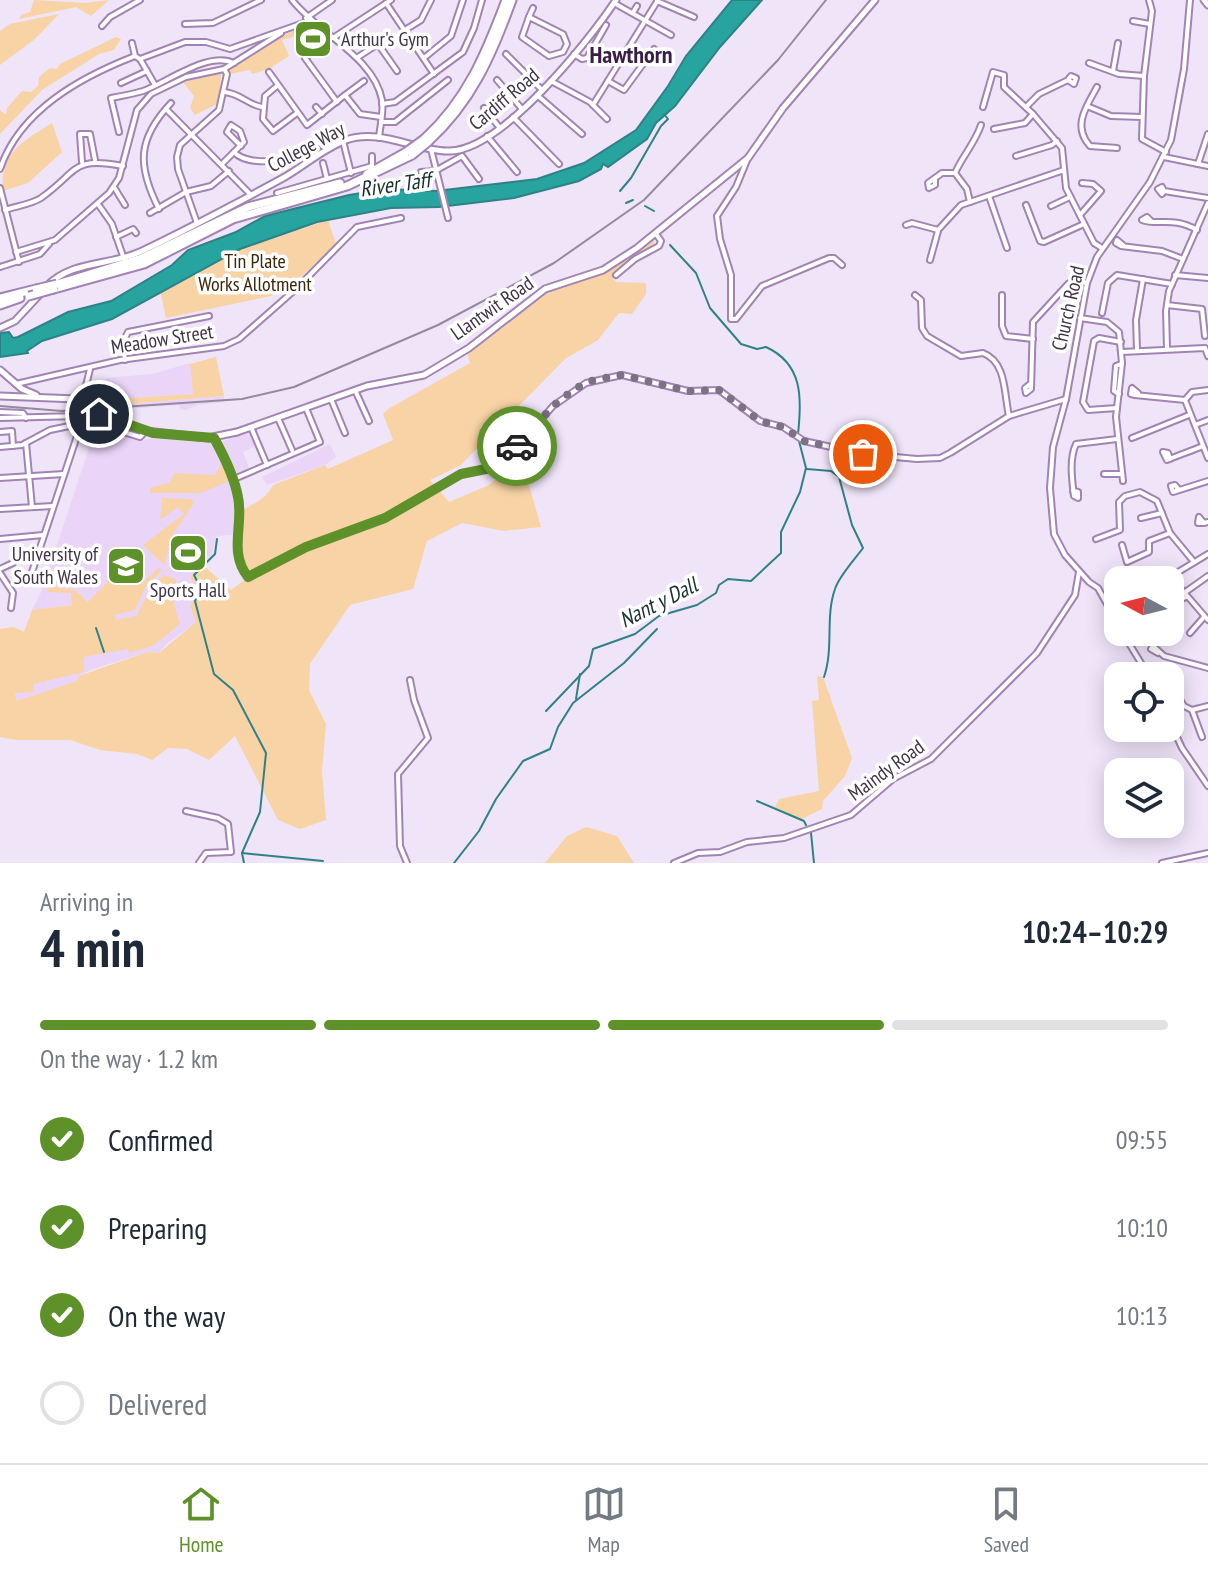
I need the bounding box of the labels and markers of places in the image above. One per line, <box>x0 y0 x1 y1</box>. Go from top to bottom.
sports icon: Arthur's Gym <box>292 18 334 60</box>
place label: Arthur's Gym <box>341 26 429 52</box>
pin <box>65 380 133 448</box>
pin <box>829 420 897 488</box>
sports icon: Sports Hall <box>167 532 209 574</box>
place label: University of South Wales <box>12 541 99 590</box>
school or university icon: University of South Wales <box>105 545 147 587</box>
place label: Sports Hall <box>150 577 227 603</box>

